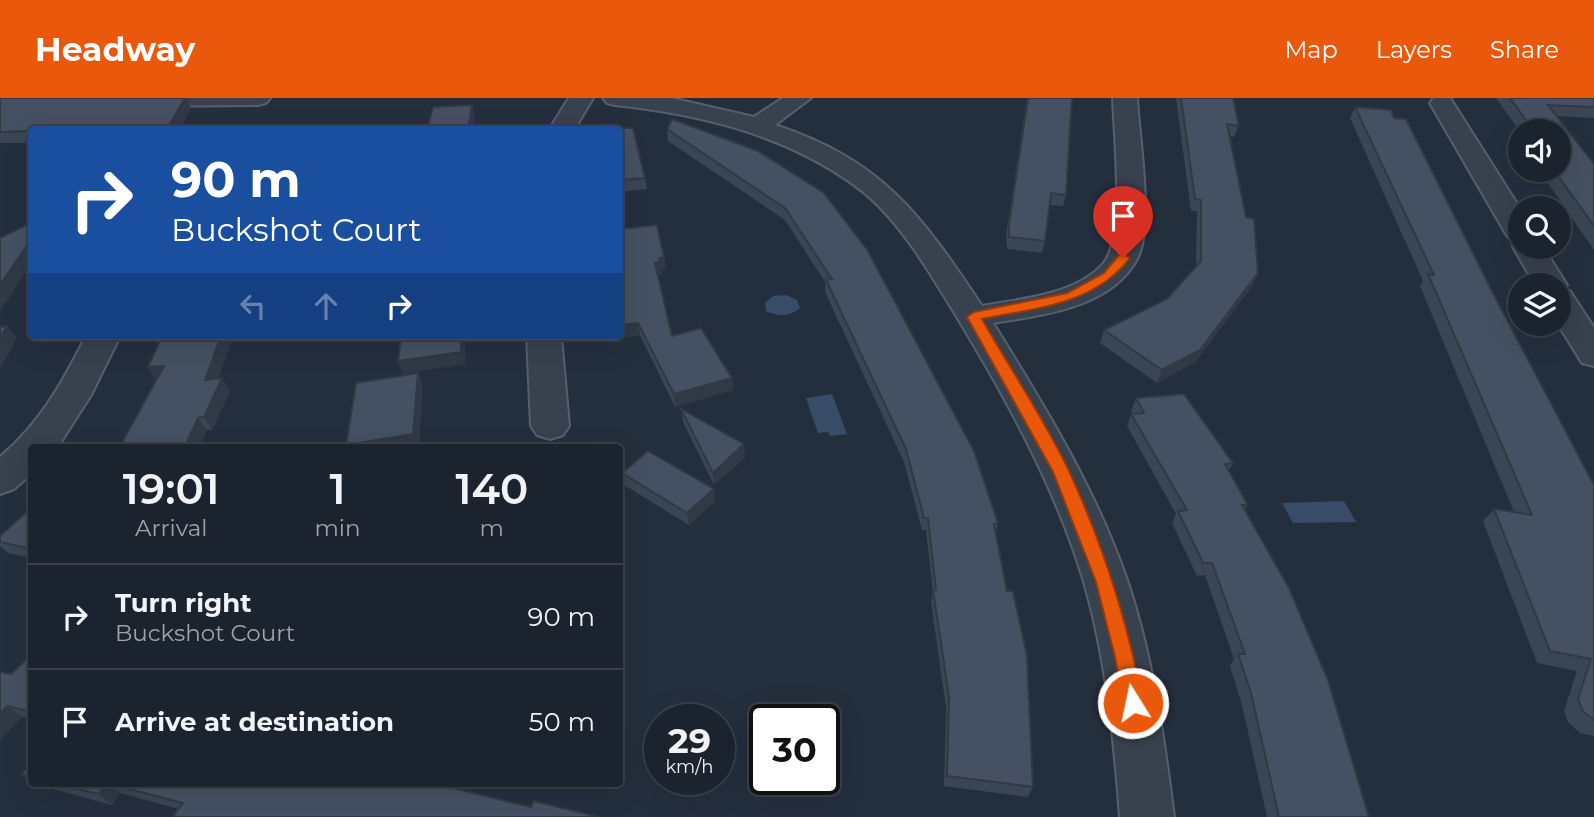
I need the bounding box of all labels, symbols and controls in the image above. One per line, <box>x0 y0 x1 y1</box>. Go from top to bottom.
text: Headway <box>35 29 195 69</box>
text: Map <box>1284 35 1338 64</box>
text: Layers <box>1376 35 1452 64</box>
text: Share <box>1490 35 1559 64</box>
map controls <box>1508 119 1571 336</box>
button: sound <box>1508 119 1571 182</box>
text: 90 m <box>171 150 301 209</box>
icon: right <box>56 154 147 245</box>
pin <box>1093 186 1153 258</box>
button: search <box>1508 196 1571 259</box>
icon: arrive <box>1104 197 1142 235</box>
text: Buckshot Court <box>171 210 422 249</box>
button: layers <box>1508 273 1571 336</box>
icon: left <box>234 287 272 325</box>
icon: ahead <box>307 287 345 325</box>
icon: right <box>380 287 418 325</box>
text: 19:01 <box>123 463 220 515</box>
text: 1 <box>330 463 346 515</box>
text: 140 <box>455 463 528 515</box>
text: Arrival <box>135 514 207 542</box>
text: min <box>314 514 361 542</box>
text: m <box>480 514 504 542</box>
text: Turn right <box>115 587 251 619</box>
icon: right <box>56 598 94 636</box>
text: 90 m <box>528 601 595 633</box>
text: Buckshot Court <box>115 619 295 647</box>
position arrow <box>1096 666 1170 740</box>
icon: arrive <box>56 703 94 741</box>
speed limit sign: 30 <box>749 704 840 795</box>
text: Arrive at destination <box>115 706 394 738</box>
text: 50 m <box>529 706 595 738</box>
text: 29 <box>668 719 711 762</box>
text: km/h <box>665 756 714 778</box>

